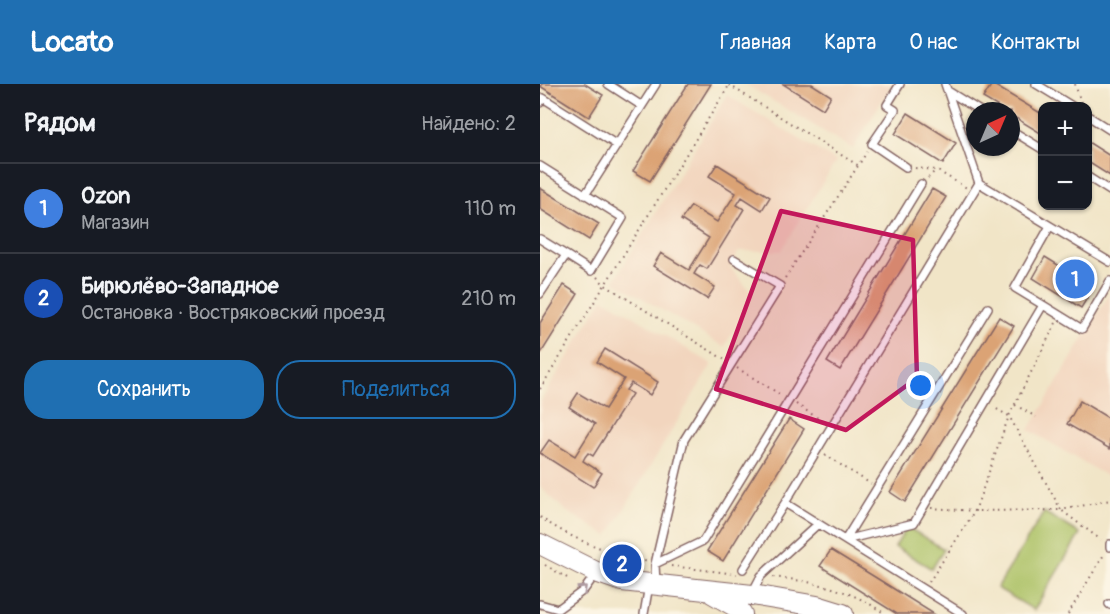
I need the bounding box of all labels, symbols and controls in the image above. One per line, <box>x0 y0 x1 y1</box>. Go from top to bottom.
text: Locato <box>30 25 114 60</box>
text: Главная <box>720 29 791 56</box>
text: Карта <box>824 29 876 56</box>
text: О нас <box>909 29 958 56</box>
text: Контакты <box>991 29 1080 56</box>
north arrow <box>966 102 1020 156</box>
map controls <box>1038 102 1092 210</box>
button: + <box>1038 102 1092 156</box>
text: Рядом <box>24 107 96 139</box>
text: Найдено: 2 <box>421 111 516 136</box>
button: − <box>1038 156 1092 210</box>
text: Ozon <box>81 182 130 210</box>
text: 1 <box>40 196 47 221</box>
text: 110 m <box>465 196 516 221</box>
text: Магазин <box>81 210 149 235</box>
pin: 1 <box>1056 256 1094 302</box>
text: Бирюлёво-Западное <box>81 272 279 300</box>
text: 2 <box>38 286 49 311</box>
text: 210 m <box>461 286 516 311</box>
text: Остановка · Востряковский проезд <box>81 300 385 325</box>
button: Сохранить <box>24 360 264 419</box>
button: Поделиться <box>276 360 516 419</box>
your location <box>906 371 935 400</box>
pin: 2 <box>602 542 641 586</box>
one-way arrow <box>576 585 587 595</box>

